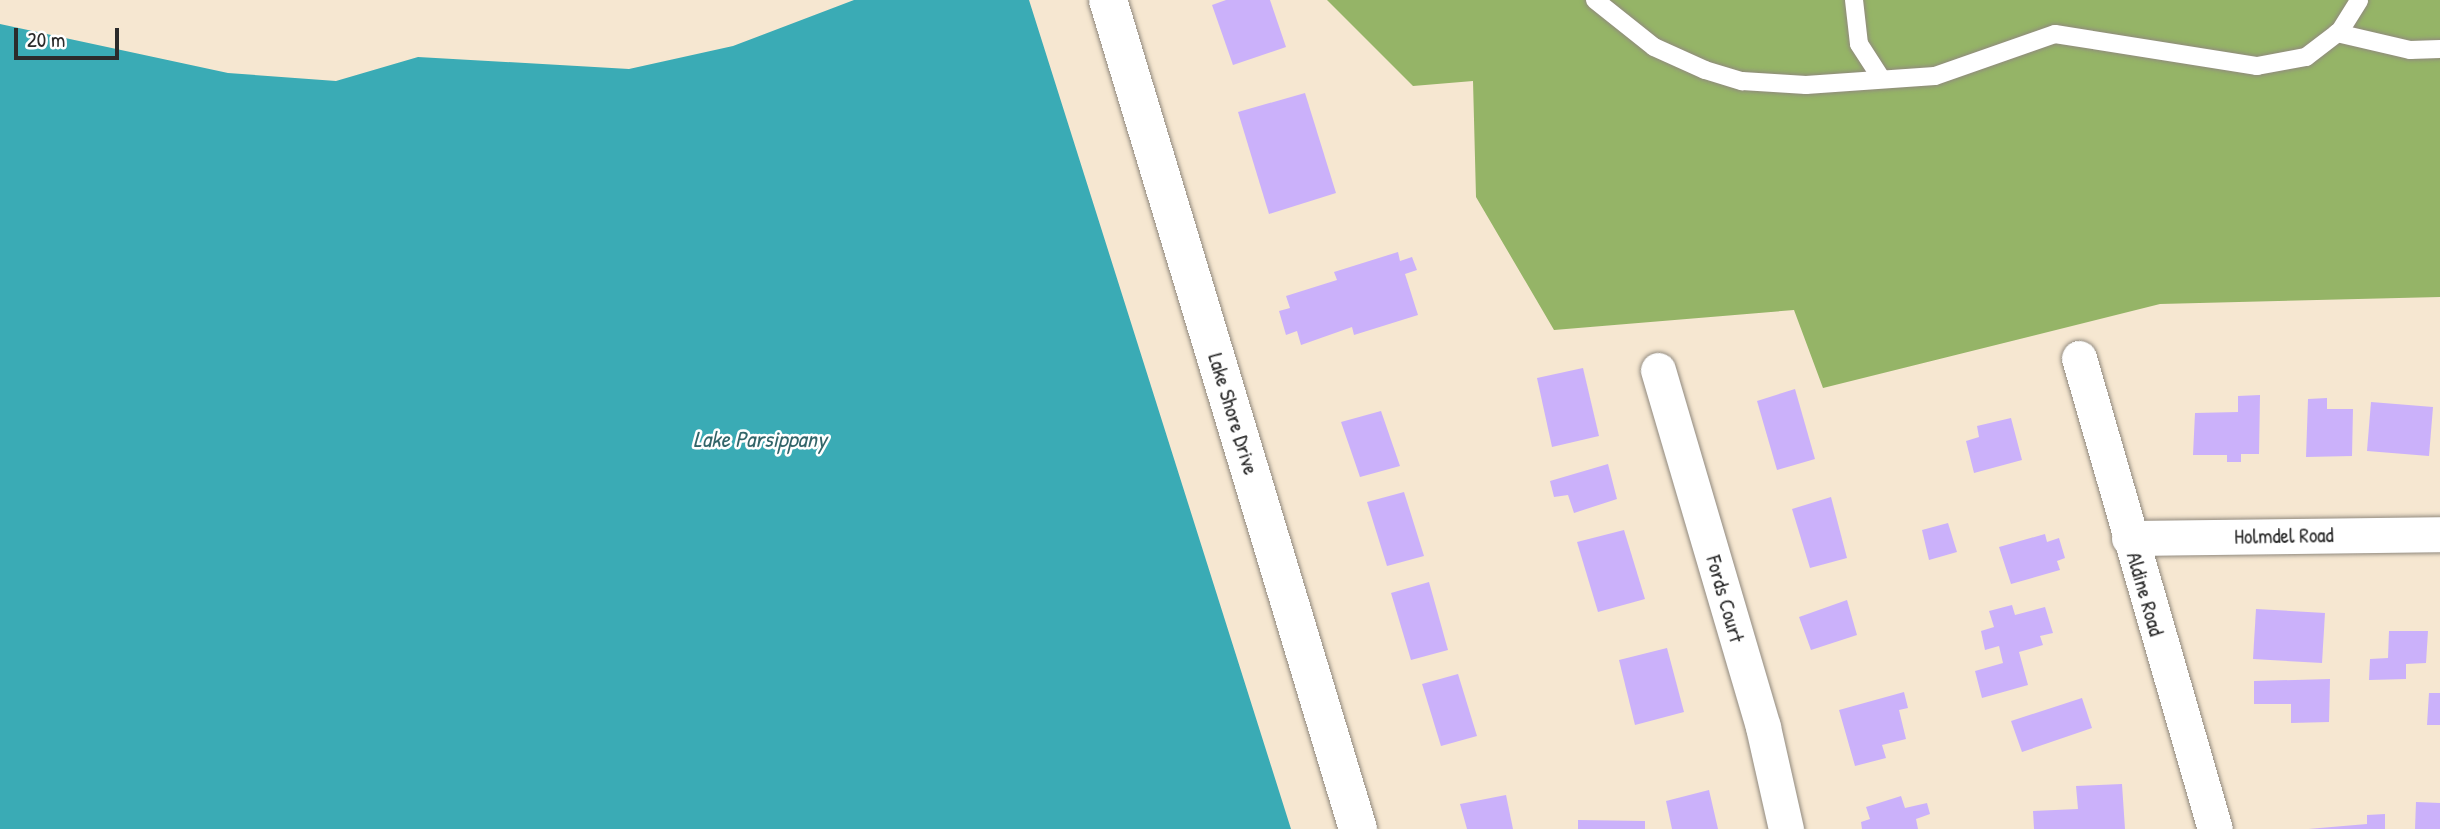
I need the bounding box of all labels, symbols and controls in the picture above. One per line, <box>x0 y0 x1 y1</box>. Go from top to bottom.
scale bar <box>18 14 122 58</box>
text: 20 m <box>27 25 65 54</box>
street label: Lake Shore Drive <box>1203 350 1263 478</box>
water label: Lake Parsippany <box>693 425 827 453</box>
street label: Holmdel Road <box>2234 523 2334 549</box>
street label: Aldine Road <box>2121 549 2169 639</box>
street label: Fords Court <box>1701 553 1749 645</box>

